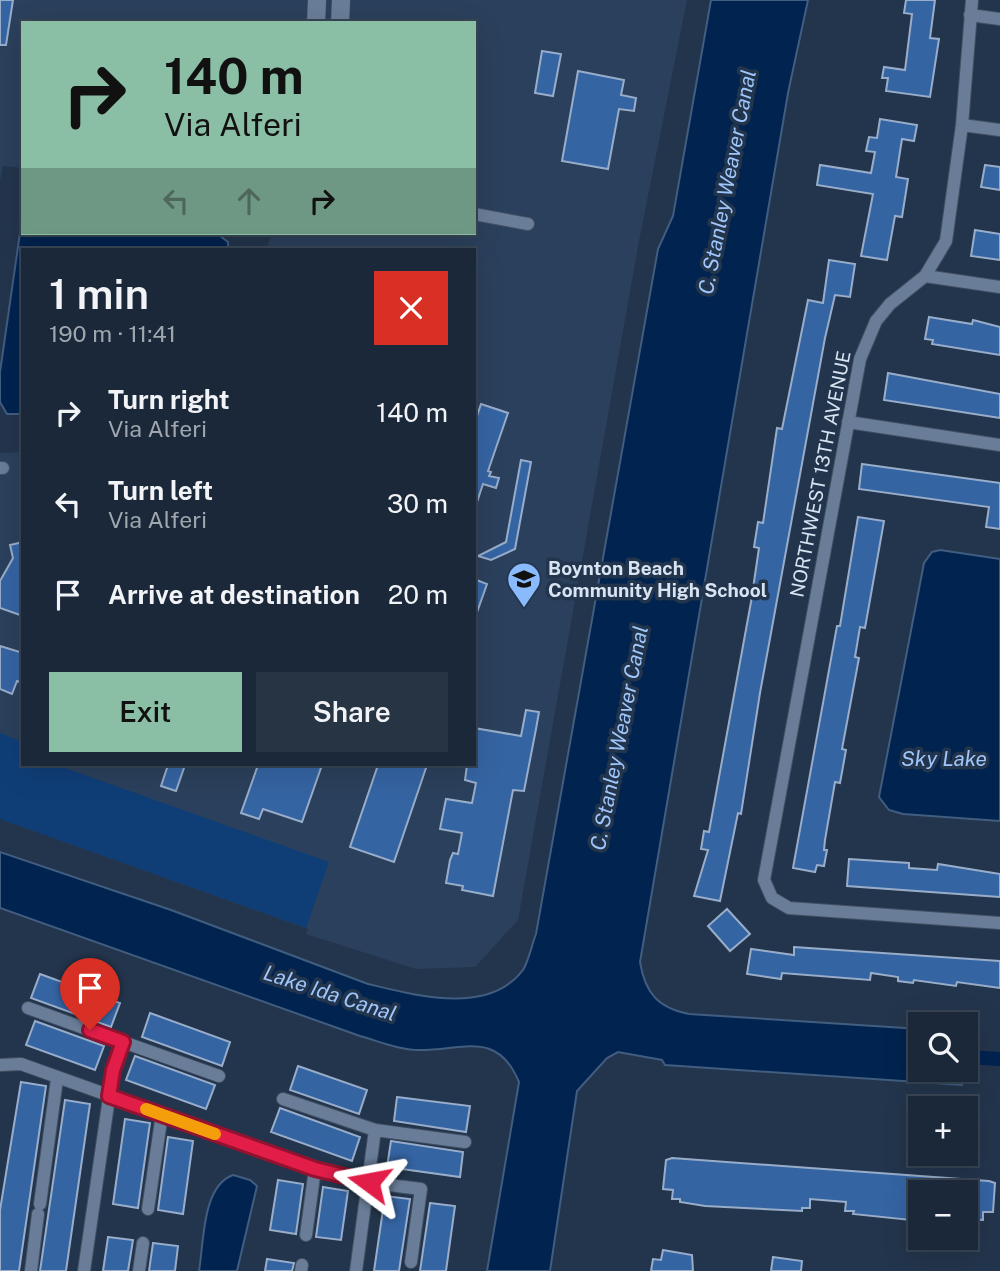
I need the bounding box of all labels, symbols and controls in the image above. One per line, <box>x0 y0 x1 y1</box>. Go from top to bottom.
text: 140 m <box>164 47 304 105</box>
icon: right <box>49 49 140 140</box>
water label: C. Stanley Weaver Canal <box>693 67 761 297</box>
text: Via Alferi <box>164 106 302 143</box>
icon: left <box>157 182 195 220</box>
icon: ahead <box>230 182 268 220</box>
icon: right <box>303 182 341 220</box>
text: 1 min <box>49 269 149 318</box>
button: close <box>374 271 448 345</box>
text: 190 m · 11:41 <box>49 320 176 347</box>
street label: NORTHWEST 13TH AVENUE <box>785 349 855 599</box>
text: Turn right <box>108 384 230 415</box>
icon: right <box>49 394 87 432</box>
text: 140 m <box>376 397 448 428</box>
text: Via Alferi <box>108 415 207 442</box>
text: Turn left <box>108 475 213 506</box>
icon: left <box>49 485 87 523</box>
text: 30 m <box>387 488 448 519</box>
text: Via Alferi <box>108 506 207 533</box>
place label: Boynton Beach Community High School <box>548 557 767 601</box>
school or university icon: Boynton Beach Community High School <box>505 560 543 609</box>
icon: arrive <box>49 576 87 614</box>
text: Arrive at destination <box>108 579 360 610</box>
text: 20 m <box>388 579 448 610</box>
water label: C. Stanley Weaver Canal <box>585 623 653 853</box>
button: Exit <box>49 672 242 752</box>
button: Share <box>256 672 448 752</box>
water label: Sky Lake <box>901 746 987 771</box>
pin <box>60 958 120 1030</box>
water label: Lake Ida Canal <box>260 960 400 1026</box>
icon: arrive <box>71 969 109 1007</box>
map controls <box>908 1012 978 1250</box>
button: search <box>908 1012 978 1082</box>
button: + <box>908 1096 978 1166</box>
position arrow <box>332 1145 406 1219</box>
button: − <box>908 1180 978 1250</box>

